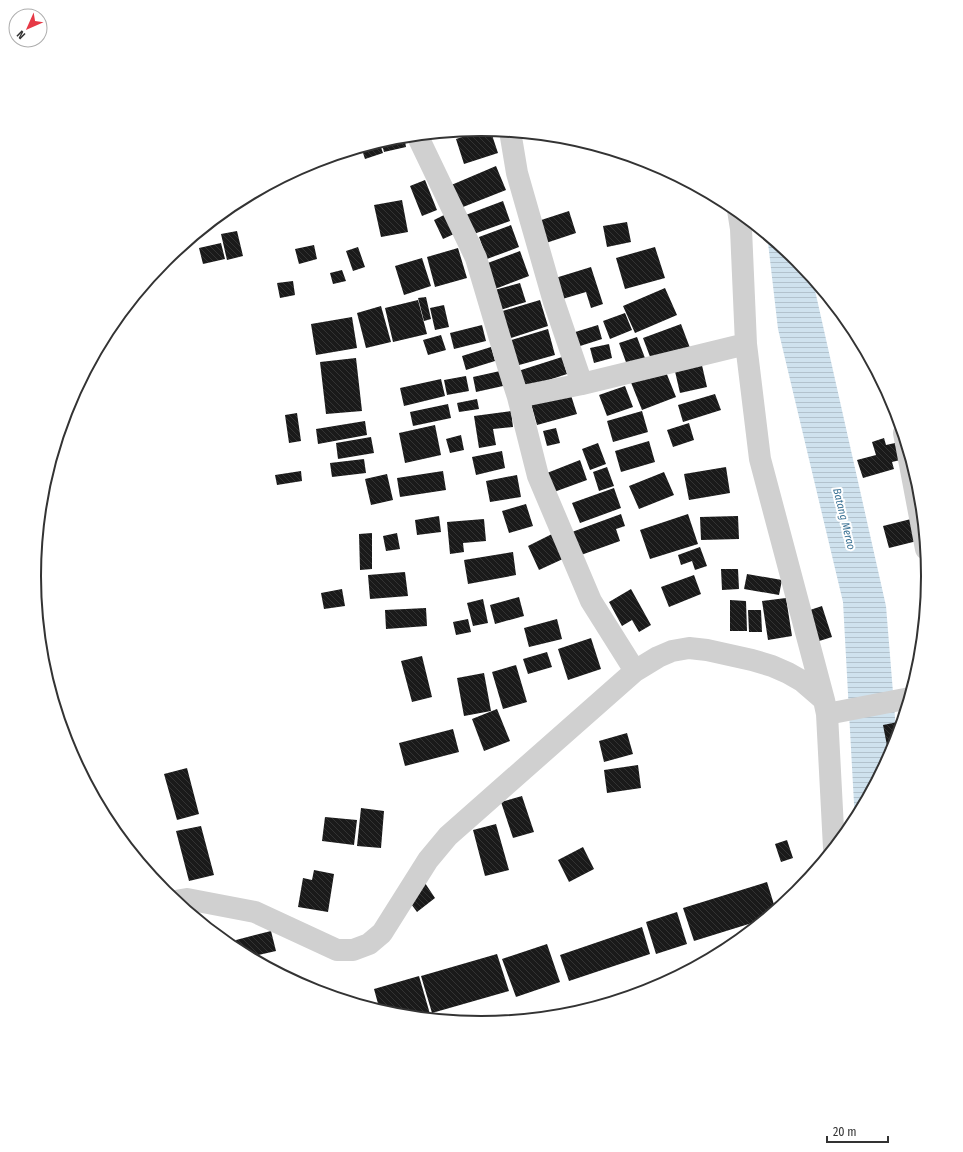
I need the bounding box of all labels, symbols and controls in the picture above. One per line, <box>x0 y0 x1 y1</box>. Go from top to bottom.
north arrow <box>8 8 48 48</box>
text: N <box>14 28 28 42</box>
water label: Batang Merao <box>830 487 858 551</box>
scale bar <box>827 1118 888 1144</box>
text: 20 m <box>833 1125 857 1139</box>

